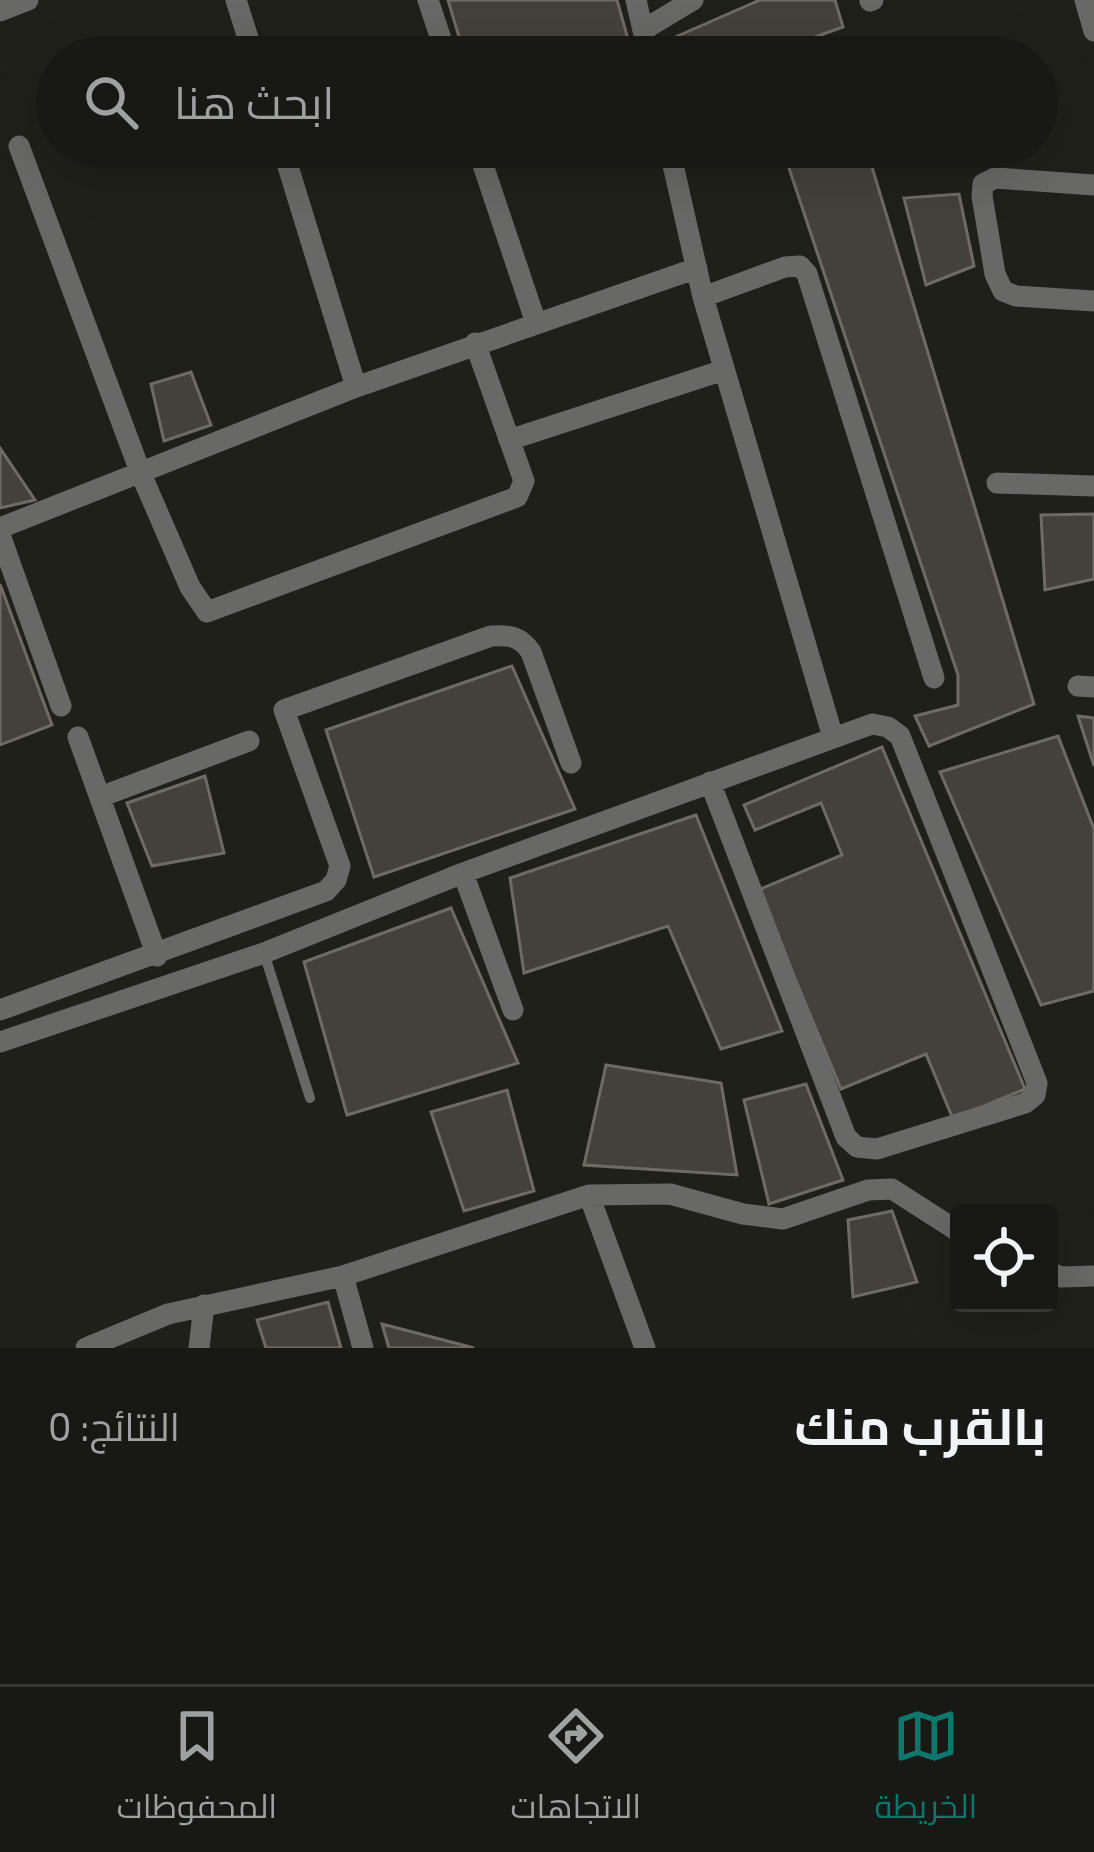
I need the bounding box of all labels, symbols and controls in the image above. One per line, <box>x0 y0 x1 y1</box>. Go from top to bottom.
search box <box>36 36 1058 168</box>
icon: search <box>78 69 144 135</box>
text: ابحث هنا <box>174 74 334 128</box>
map controls <box>950 1204 1058 1312</box>
button: locate <box>950 1204 1058 1312</box>
text: بالقرب منك <box>794 1394 1046 1455</box>
text: النتائج: 0 <box>48 1402 180 1449</box>
tab: المحفوظات <box>117 1703 277 1837</box>
tab: الاتجاهات <box>511 1703 641 1837</box>
tab: الخريطة <box>874 1703 977 1837</box>

